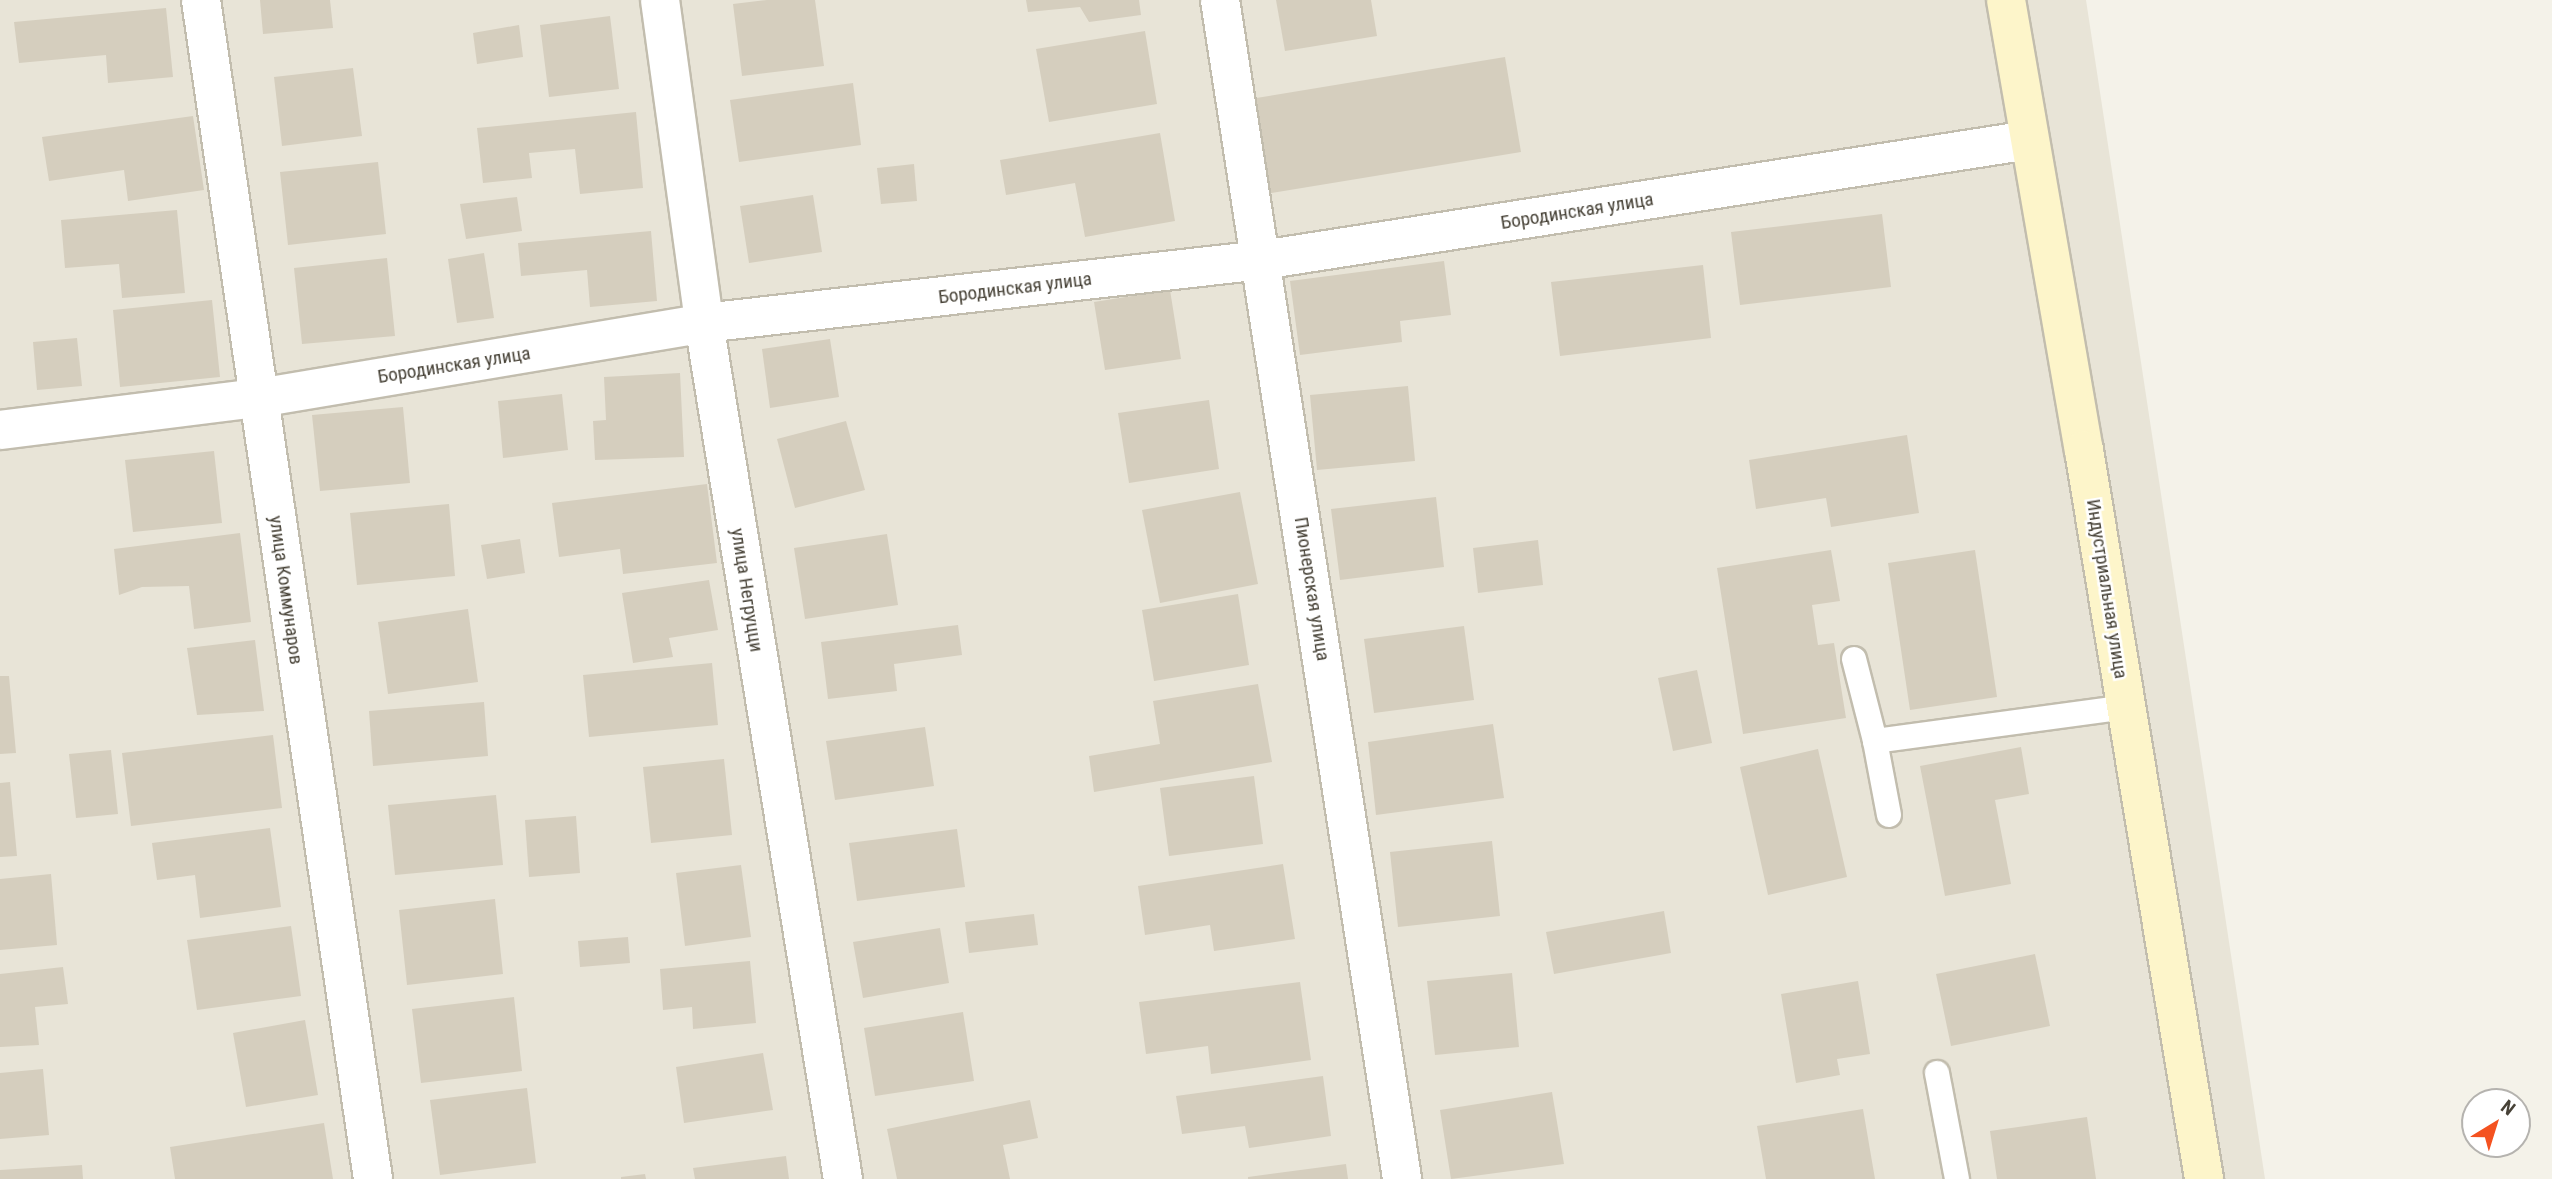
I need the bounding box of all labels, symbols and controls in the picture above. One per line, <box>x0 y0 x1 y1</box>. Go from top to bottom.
street label: Бородинская улица <box>1499 188 1655 234</box>
street label: Бородинская улица <box>937 267 1093 309</box>
street label: Бородинская улица <box>376 342 532 388</box>
street label: Индустриальная улица <box>2082 498 2132 680</box>
street label: улица Коммунаров <box>264 514 308 666</box>
street label: Пионерская улица <box>1289 515 1335 663</box>
street label: улица Негруцци <box>726 527 768 653</box>
north arrow <box>2461 1088 2531 1158</box>
text: N <box>2496 1095 2520 1120</box>

